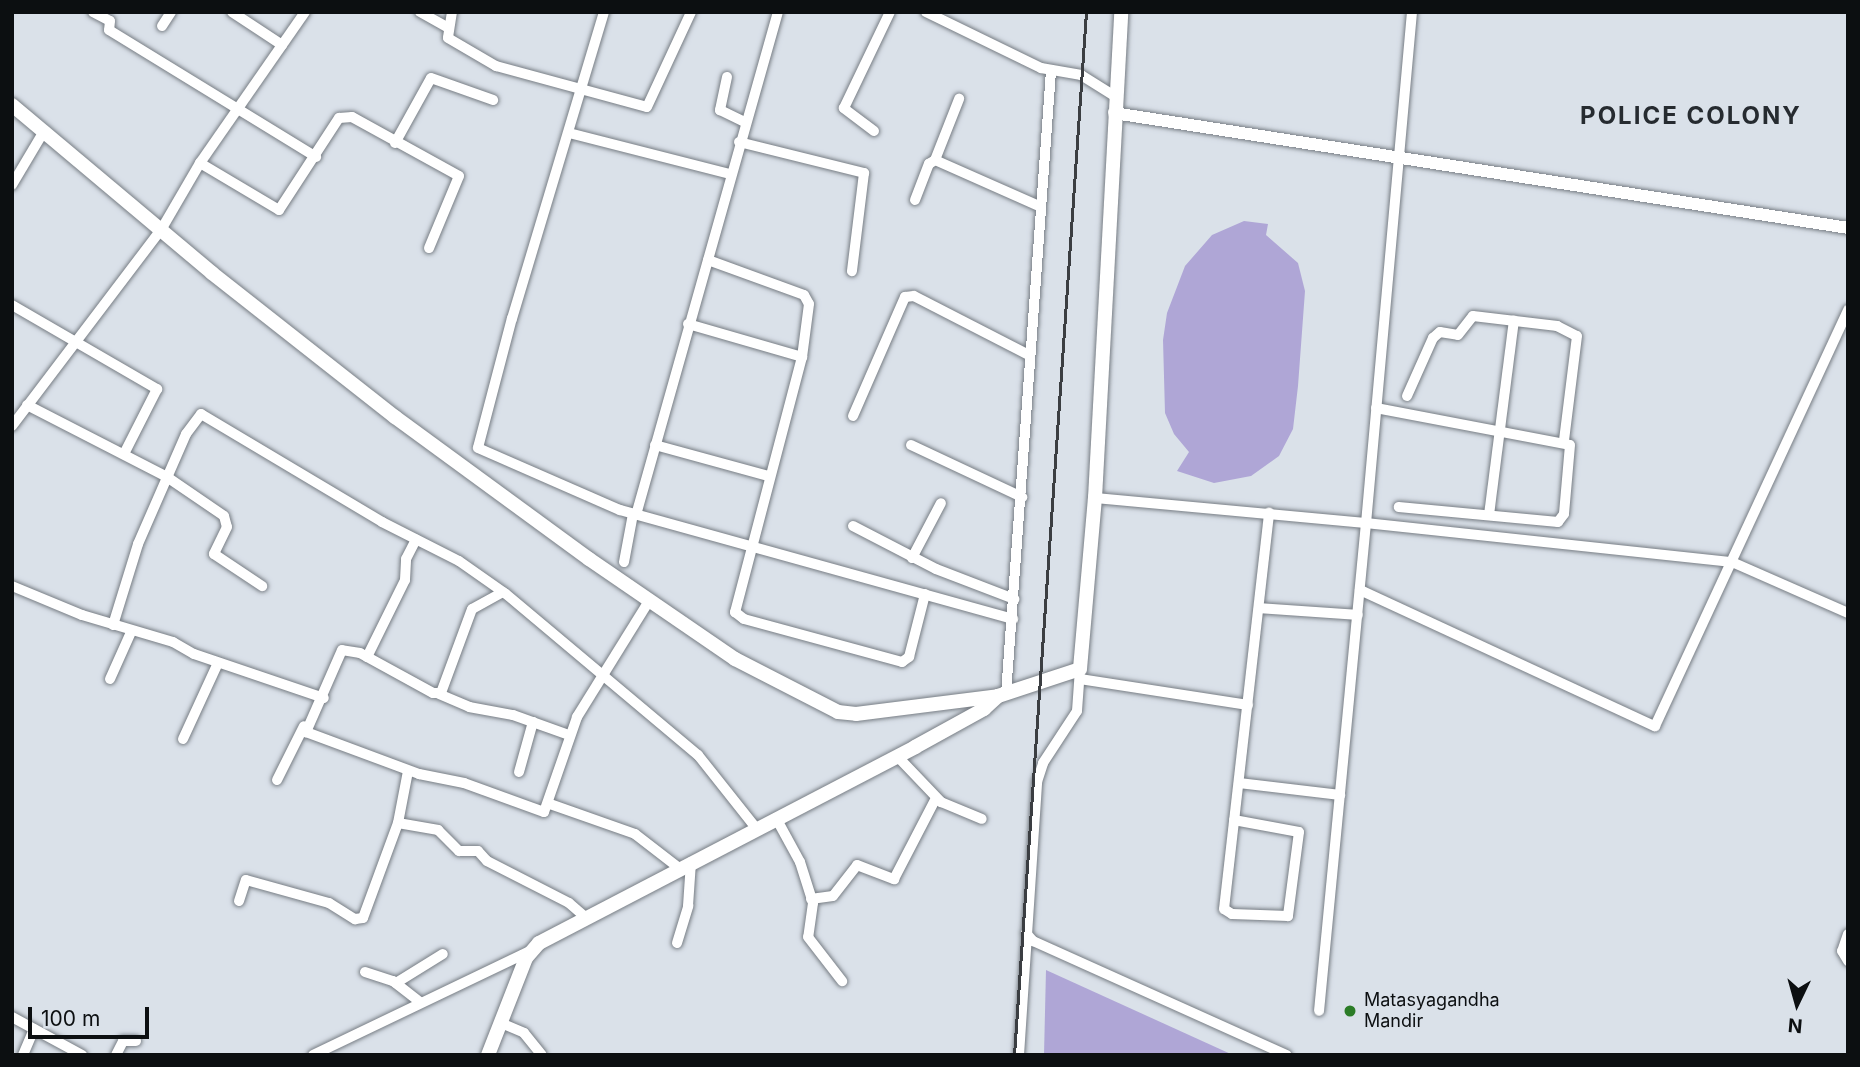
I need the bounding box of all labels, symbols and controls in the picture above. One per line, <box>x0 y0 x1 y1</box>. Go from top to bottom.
district label: POLICE COLONY <box>1582 102 1800 130</box>
north arrow <box>1762 969 1832 1039</box>
place label: Matasyagandha Mandir <box>1364 990 1500 1032</box>
scale bar <box>32 993 152 1038</box>
marker: Matasyagandha Mandir <box>1342 1003 1358 1019</box>
text: 100 m <box>41 1006 100 1031</box>
text: N <box>1787 1013 1803 1038</box>

